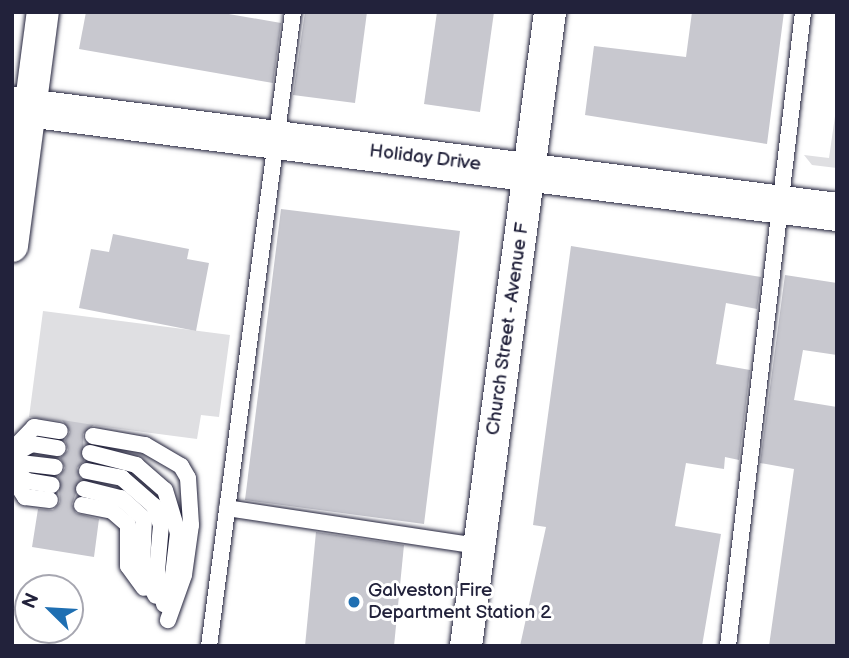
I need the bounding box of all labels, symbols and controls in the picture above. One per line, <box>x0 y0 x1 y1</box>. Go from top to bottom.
street label: Holiday Drive <box>367 140 483 176</box>
street label: Church Street - Avenue F <box>482 220 534 438</box>
north arrow <box>14 574 84 644</box>
place label: Galveston Fire Department Station 2 <box>368 580 552 624</box>
text: N <box>18 590 45 612</box>
marker: Galveston Fire Department Station 2 <box>346 594 362 610</box>

